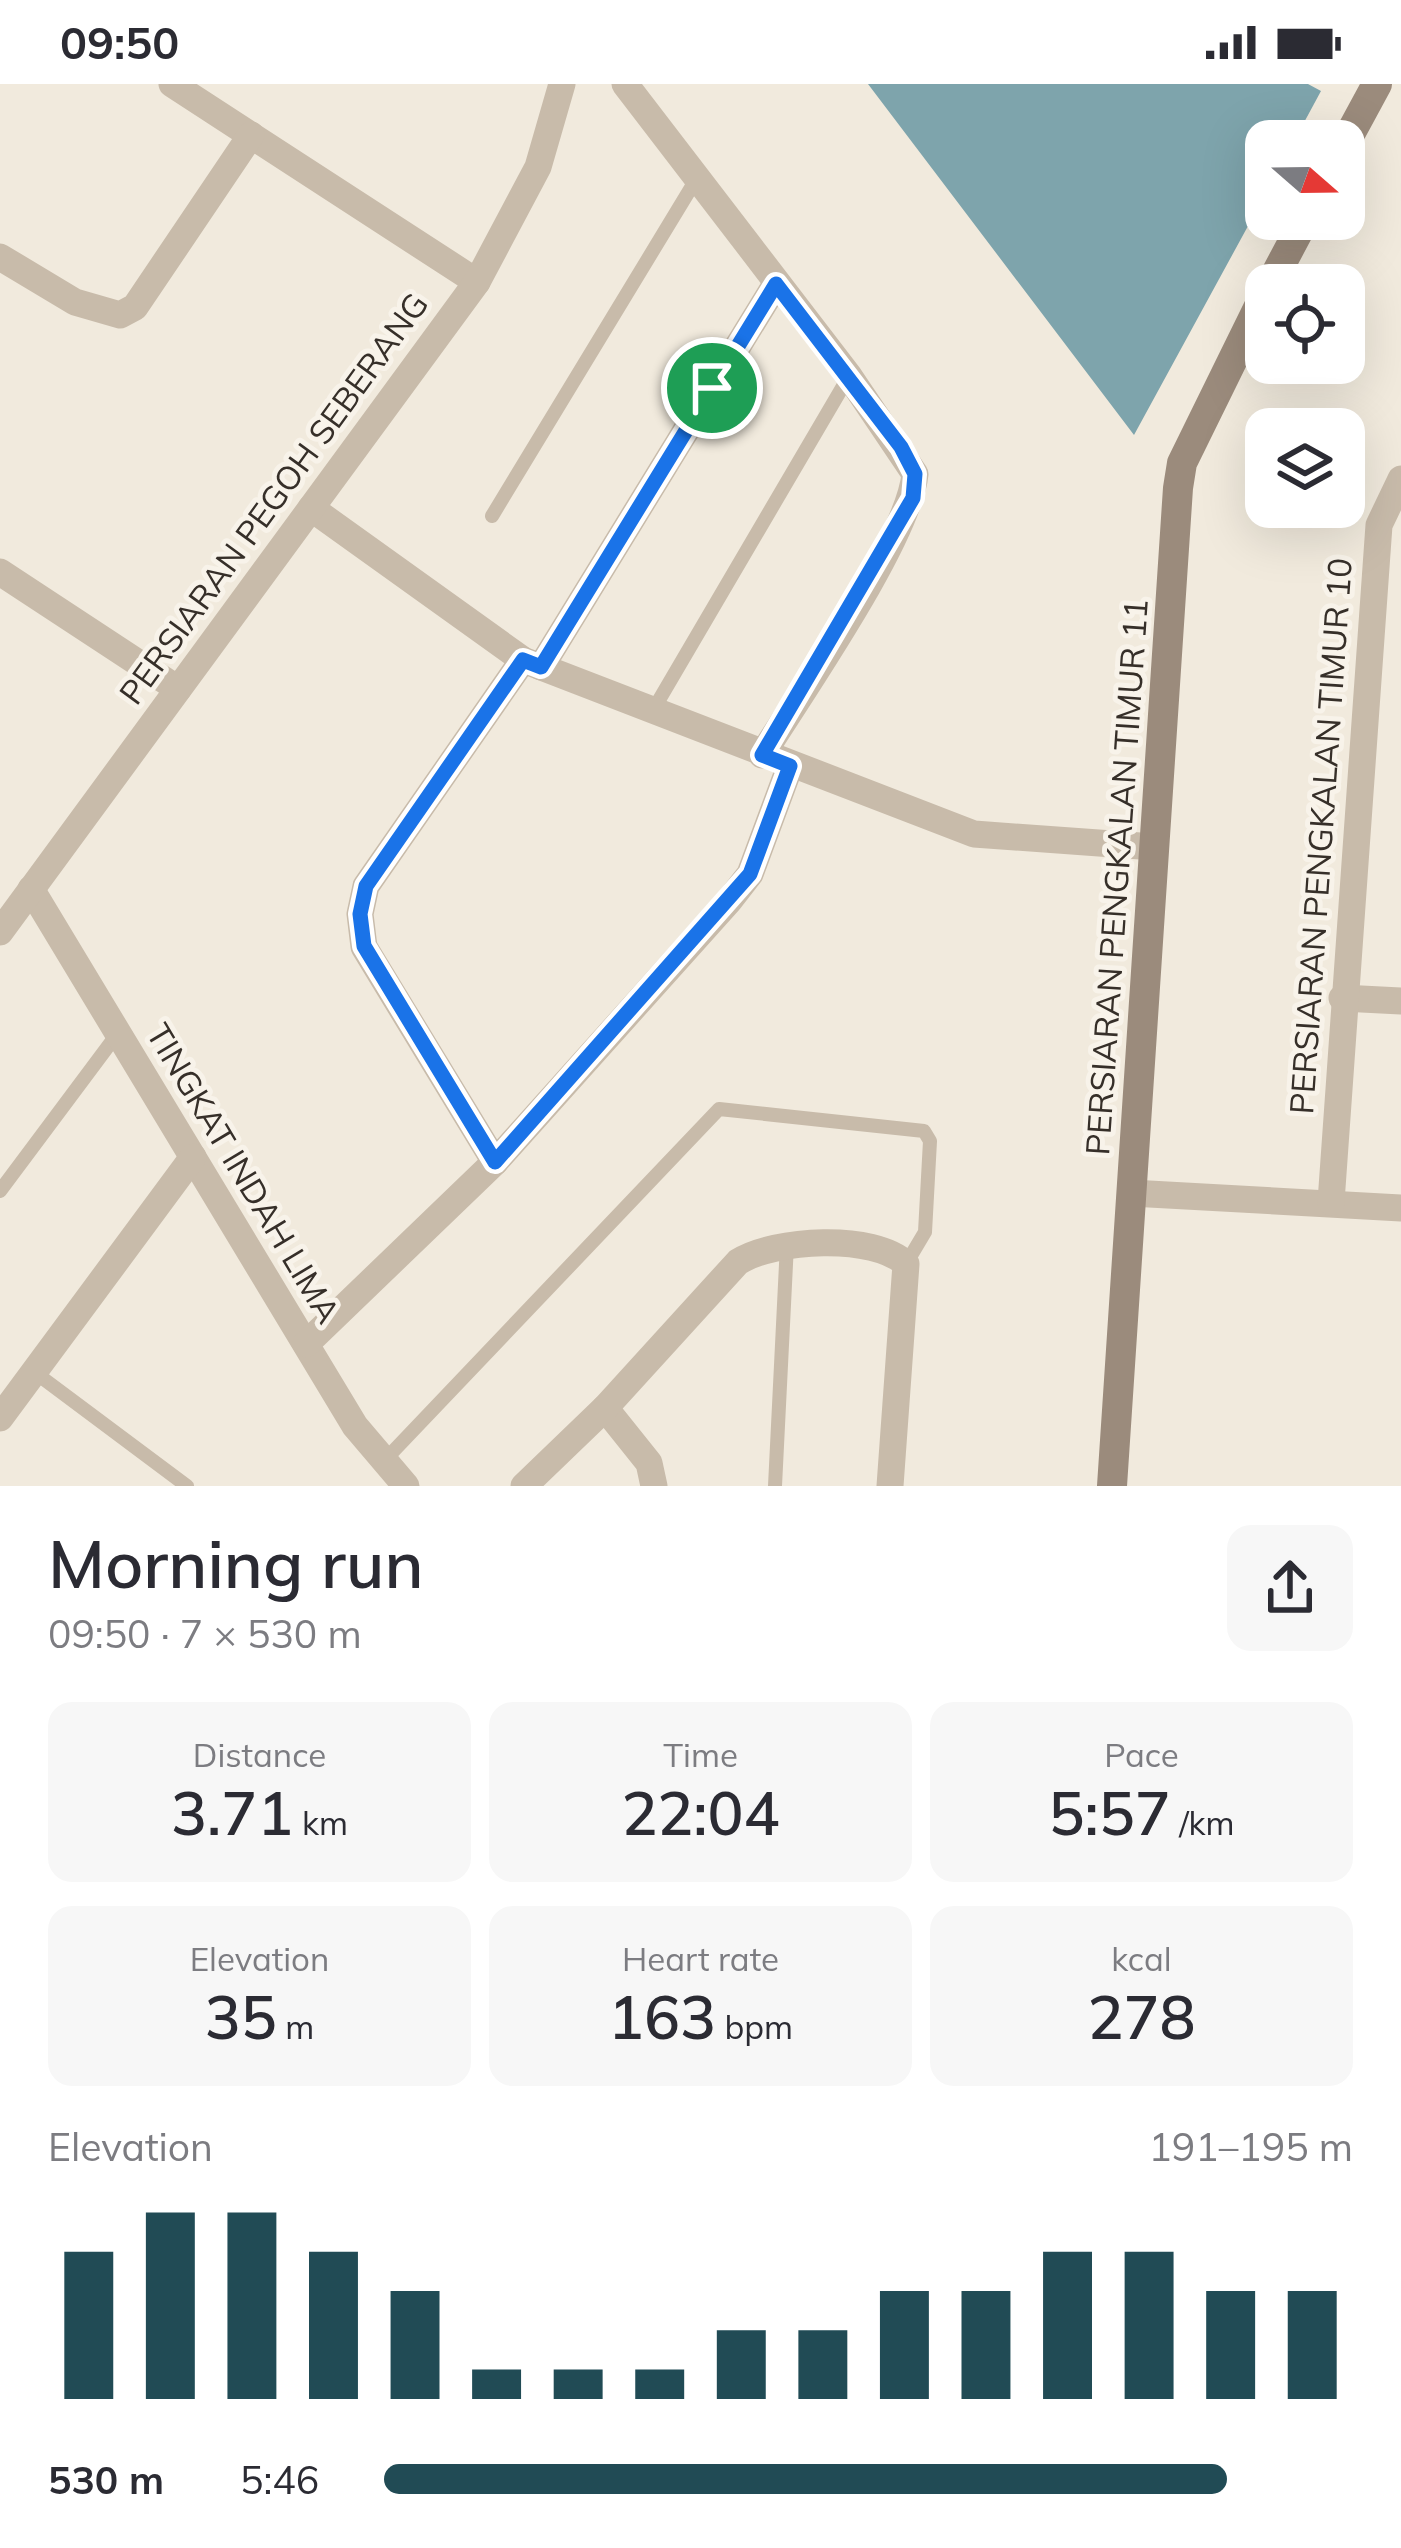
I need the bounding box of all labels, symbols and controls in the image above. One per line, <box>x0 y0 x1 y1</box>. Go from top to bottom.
text: 09:50 <box>60 14 179 70</box>
north arrow <box>1245 120 1365 240</box>
map controls <box>1245 120 1365 528</box>
button: locate <box>1245 264 1365 384</box>
street label: PERSIARAN PEGOH SEBERANG <box>110 284 436 712</box>
pin <box>661 337 763 439</box>
icon: arrive <box>679 355 745 421</box>
button: layers <box>1245 408 1365 528</box>
street label: PERSIARAN PENGKALAN TIMUR 10 <box>1280 556 1360 1116</box>
street label: PERSIARAN PENGKALAN TIMUR 11 <box>1076 597 1156 1157</box>
street label: TINGKAT INDAH LIMA <box>138 1016 350 1330</box>
text: Morning run <box>48 1522 424 1605</box>
button: share <box>1227 1525 1353 1651</box>
text: 09:50 · 7 × 530 m <box>48 1609 362 1658</box>
text: Distance <box>193 1734 326 1775</box>
text: Time <box>663 1734 738 1775</box>
text: Pace <box>1104 1734 1179 1775</box>
text: 3.71 <box>171 1775 293 1850</box>
text: 22:04 <box>621 1775 780 1850</box>
text: 5:57 <box>1048 1775 1171 1850</box>
text: km <box>293 1802 348 1843</box>
text: /km <box>1171 1802 1235 1843</box>
text: Elevation <box>190 1938 329 1979</box>
text: Heart rate <box>622 1938 779 1979</box>
text: kcal <box>1111 1938 1172 1979</box>
text: 35 <box>205 1979 277 2054</box>
text: 163 <box>608 1979 716 2054</box>
text: 278 <box>1088 1979 1196 2054</box>
text: m <box>277 2006 314 2047</box>
text: bpm <box>716 2006 793 2047</box>
text: Elevation <box>48 2122 213 2171</box>
text: 191–195 m <box>1148 2122 1353 2171</box>
text: 530 m <box>48 2455 164 2504</box>
text: 5:46 <box>240 2455 319 2504</box>

